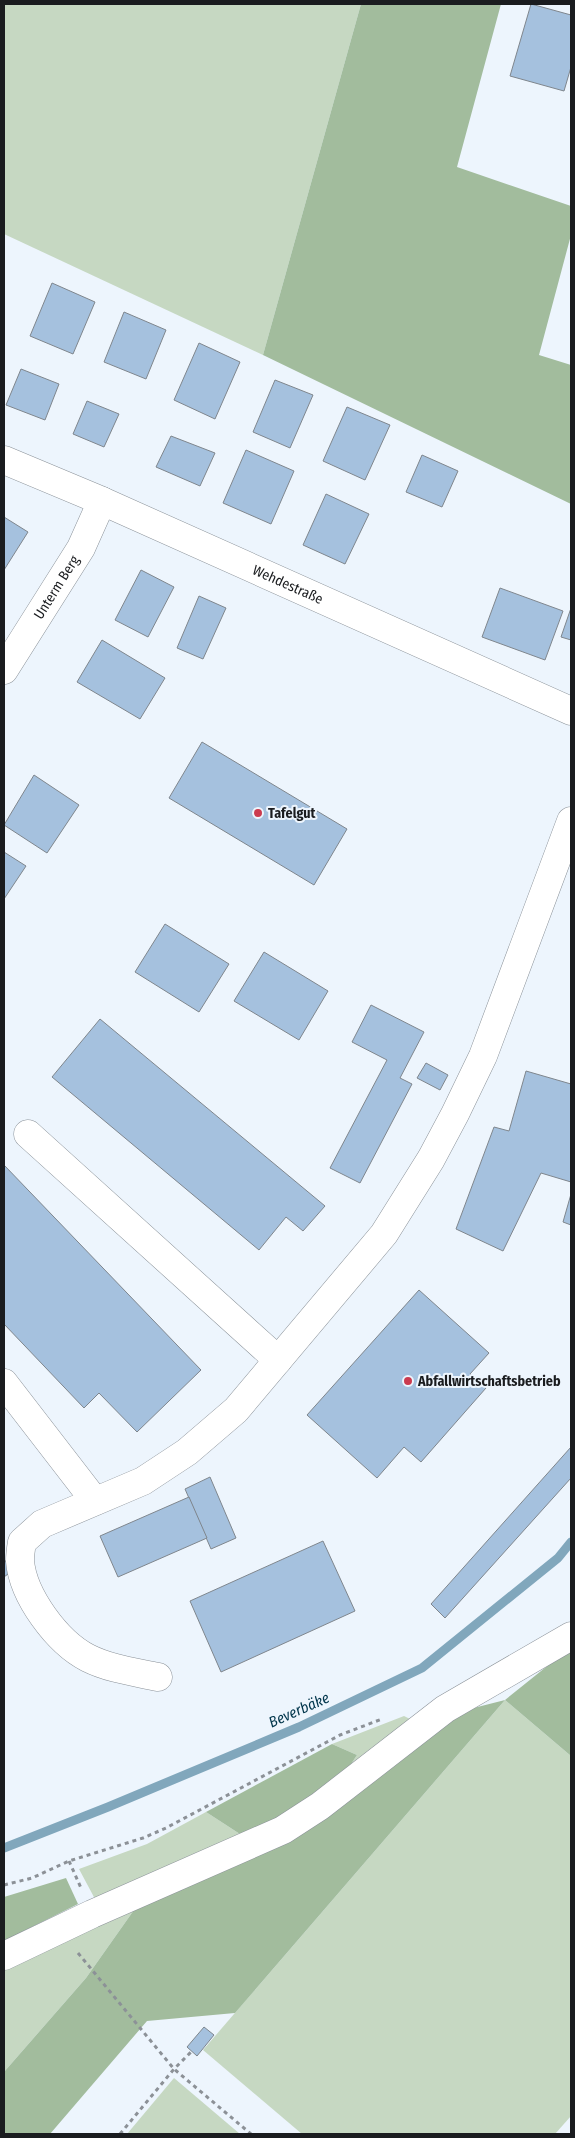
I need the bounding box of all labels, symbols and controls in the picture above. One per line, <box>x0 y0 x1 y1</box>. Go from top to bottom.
street label: Unterm Berg <box>30 552 83 622</box>
street label: Wehdestraße <box>250 561 326 607</box>
place label: Tafelgut <box>268 805 317 822</box>
marker: Tafelgut <box>252 807 264 819</box>
place label: Abfallwirtschaftsbetrieb <box>417 1373 561 1390</box>
marker: Abfallwirtschaftsbetrieb <box>402 1375 414 1387</box>
water label: Beverbäke <box>266 1689 332 1731</box>

